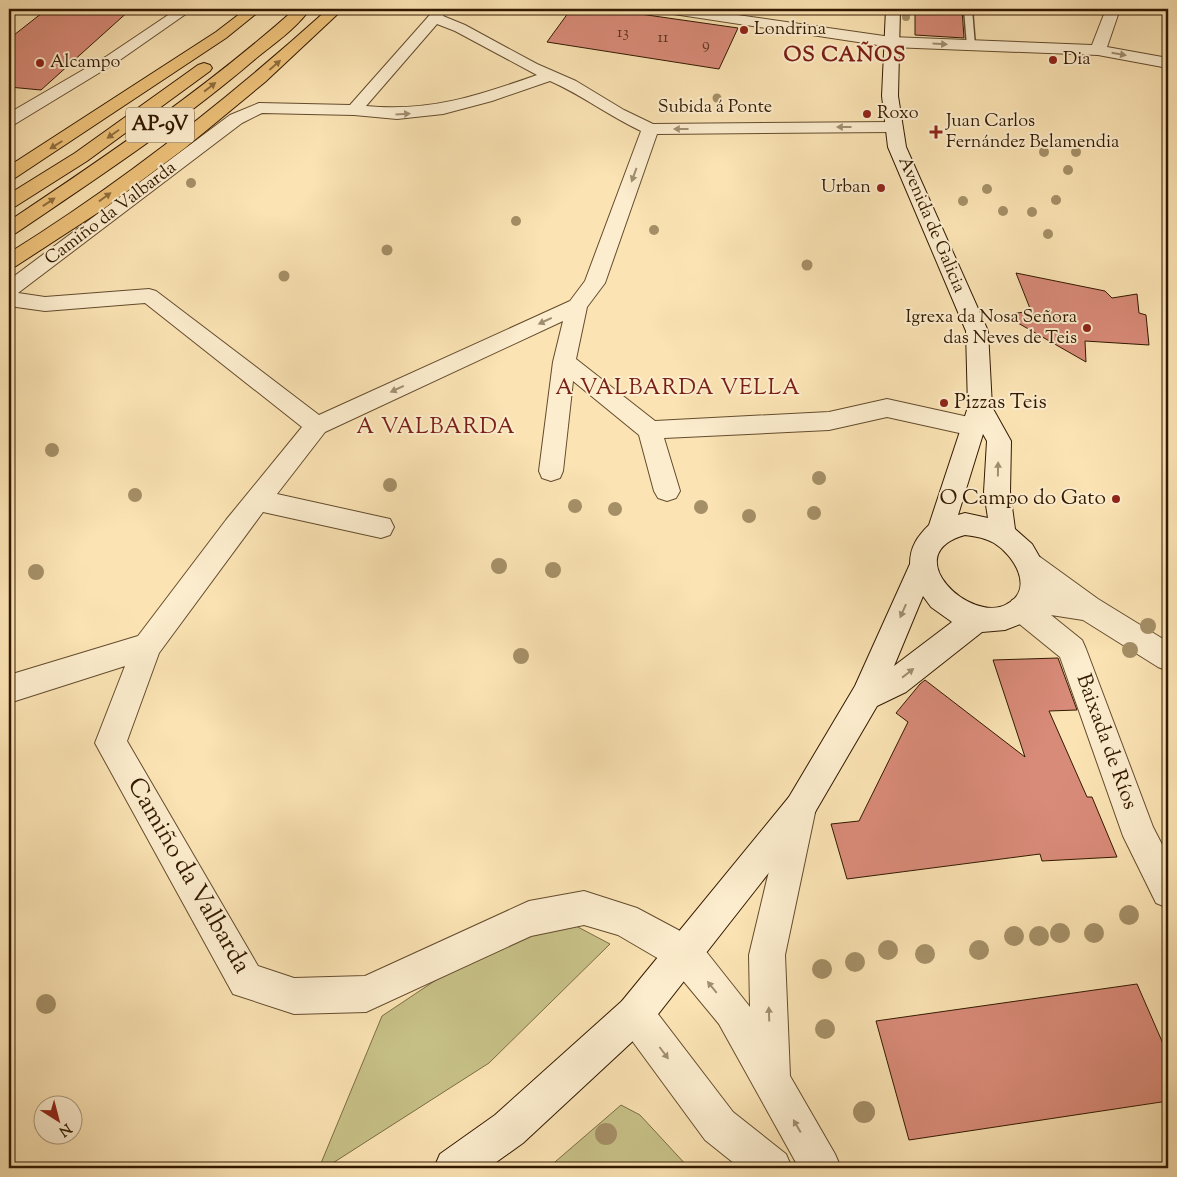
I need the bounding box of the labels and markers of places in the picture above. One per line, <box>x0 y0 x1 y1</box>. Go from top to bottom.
place label: Londrina <box>754 17 826 43</box>
marker: Londrina <box>738 24 750 36</box>
place label: Dia <box>1063 47 1091 73</box>
place label: Alcampo <box>50 50 121 76</box>
marker: Dia <box>1047 54 1059 66</box>
marker: Alcampo <box>34 57 46 69</box>
place label: Roxo <box>877 101 919 127</box>
marker: Roxo <box>861 108 873 120</box>
place label: Juan Carlos Fernández Belamendia <box>945 109 1119 156</box>
marker: Juan Carlos Fernández Belamendia <box>930 126 942 138</box>
place label: Urban <box>821 175 871 201</box>
marker: Urban <box>875 182 887 194</box>
place label: Igrexa da Nosa Señora das Neves de Teis <box>905 305 1077 352</box>
marker: Igrexa da Nosa Señora das Neves de Teis <box>1081 322 1093 334</box>
place label: Pizzas Teis <box>954 388 1047 418</box>
marker: Pizzas Teis <box>938 397 950 409</box>
place label: O Campo do Gato <box>940 484 1106 514</box>
marker: O Campo do Gato <box>1110 493 1122 505</box>

